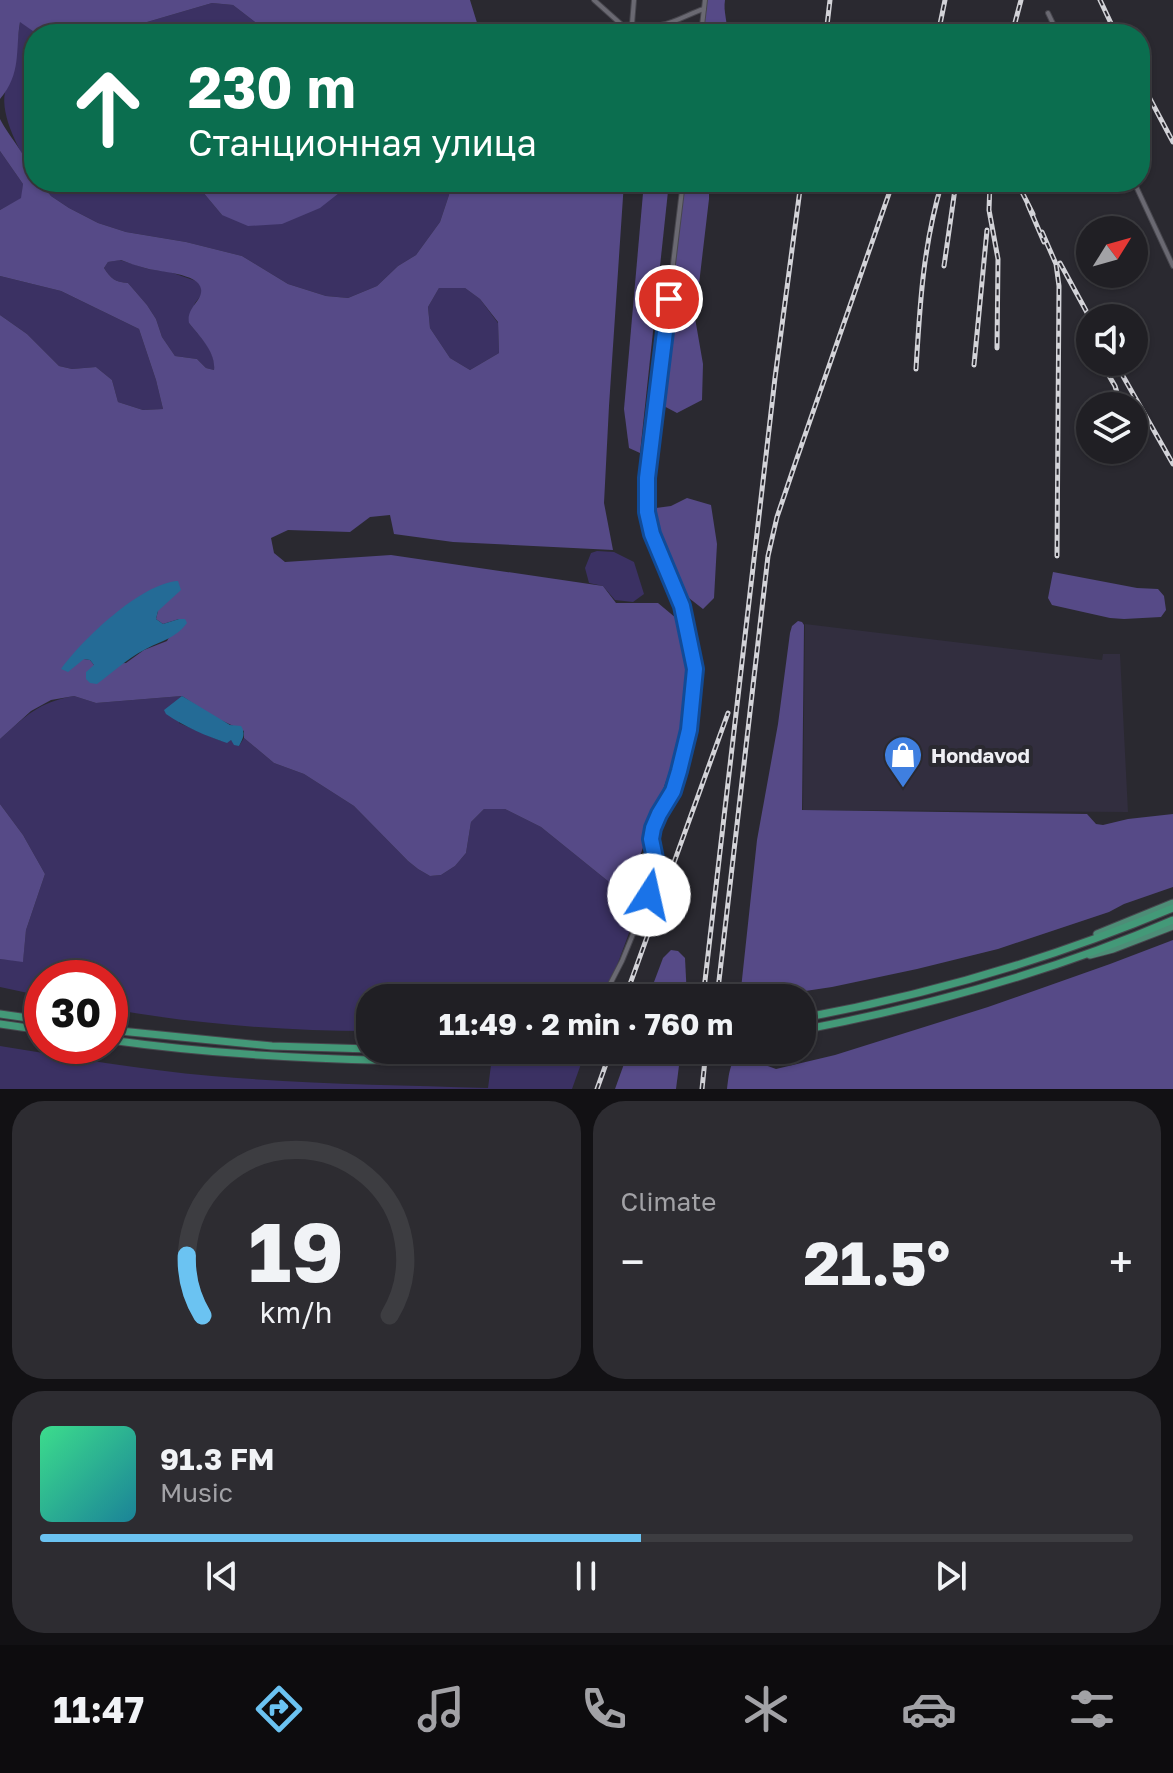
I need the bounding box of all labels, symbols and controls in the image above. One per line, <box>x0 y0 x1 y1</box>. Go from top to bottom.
text: 230 m <box>188 53 356 120</box>
icon: ahead <box>56 56 160 160</box>
text: Станционная улица <box>188 121 537 164</box>
north arrow <box>1076 216 1148 288</box>
map controls <box>1076 216 1148 464</box>
pin <box>635 265 703 333</box>
icon: arrive <box>647 277 691 321</box>
button: sound <box>1076 304 1148 376</box>
button: layers <box>1076 392 1148 464</box>
shop icon: Hondavod <box>882 734 924 789</box>
place label: Hondavod <box>931 743 1030 767</box>
position arrow <box>607 853 691 937</box>
speed limit sign: 30 <box>24 960 128 1064</box>
text: 11:49 · 2 min · 760 m <box>439 1006 733 1042</box>
text: Climate <box>621 1186 716 1217</box>
text: 19 <box>248 1200 344 1300</box>
text: 21.5° <box>803 1226 950 1298</box>
text: − <box>621 1235 645 1288</box>
text: + <box>1109 1235 1133 1288</box>
text: km/h <box>260 1295 333 1329</box>
text: 91.3 FM <box>160 1441 274 1477</box>
text: Music <box>160 1477 233 1508</box>
icon: previous <box>200 1554 244 1598</box>
icon: pause <box>564 1554 608 1598</box>
icon: next <box>929 1554 973 1598</box>
icon: directions <box>251 1681 307 1737</box>
icon: music <box>413 1681 469 1737</box>
icon: phone <box>576 1681 632 1737</box>
icon: climate <box>738 1681 794 1737</box>
icon: car <box>901 1681 957 1737</box>
icon: filters <box>1064 1681 1120 1737</box>
text: 11:47 <box>53 1688 144 1731</box>

